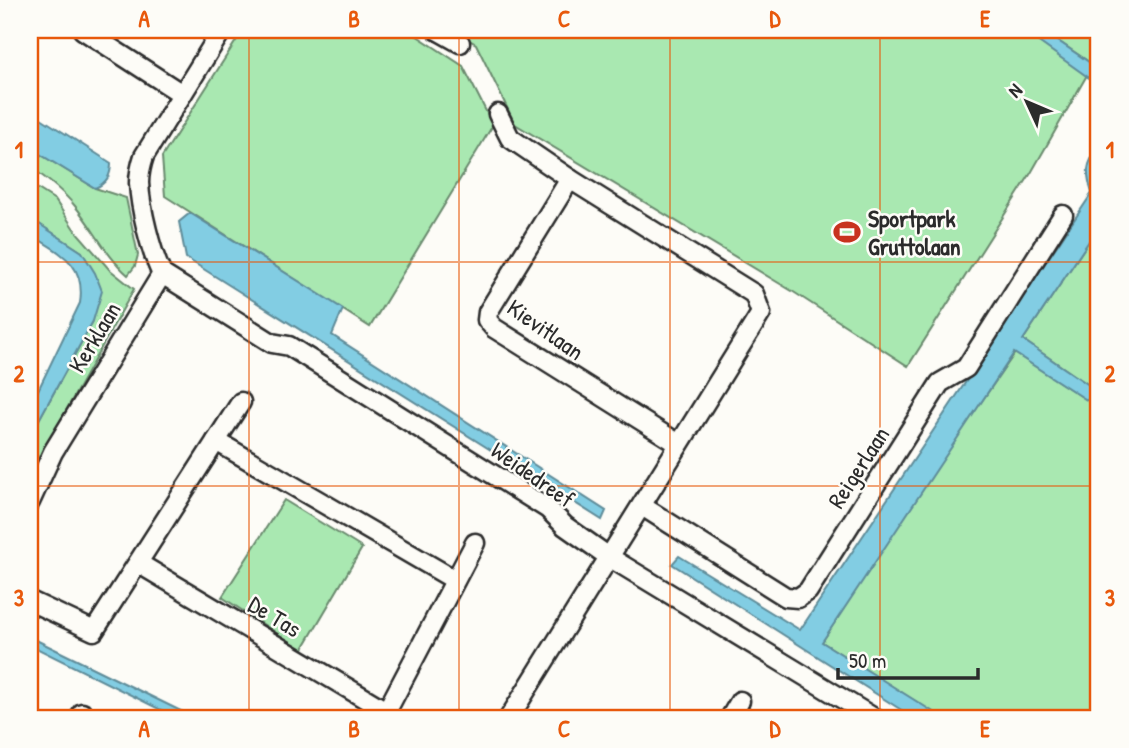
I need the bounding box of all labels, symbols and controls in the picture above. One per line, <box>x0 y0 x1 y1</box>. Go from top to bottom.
text: A <box>138 3 150 34</box>
text: B <box>348 3 360 34</box>
text: C <box>558 3 570 34</box>
text: D <box>770 3 782 34</box>
text: E <box>980 3 991 34</box>
north arrow <box>992 66 1062 136</box>
text: N <box>1002 78 1028 103</box>
text: 1 <box>15 134 23 165</box>
text: 1 <box>1106 134 1114 165</box>
place label: Sportpark Gruttolaan <box>868 202 961 262</box>
sports icon: Sportpark Gruttolaan <box>832 217 862 247</box>
street label: Kievitlaan <box>501 291 591 367</box>
street label: Kerklaan <box>60 296 128 378</box>
text: 2 <box>14 358 25 389</box>
text: 2 <box>1105 358 1116 389</box>
street label: Reigerlaan <box>820 420 896 514</box>
street label: Weidedreef <box>485 434 581 515</box>
text: 3 <box>14 582 24 613</box>
text: 3 <box>1105 582 1115 613</box>
street label: De Tas <box>243 588 307 644</box>
scale bar <box>838 636 978 680</box>
text: 50 m <box>849 646 886 675</box>
text: A <box>138 713 150 744</box>
text: B <box>348 713 360 744</box>
text: C <box>558 713 570 744</box>
text: D <box>770 713 782 744</box>
text: E <box>980 713 991 744</box>

